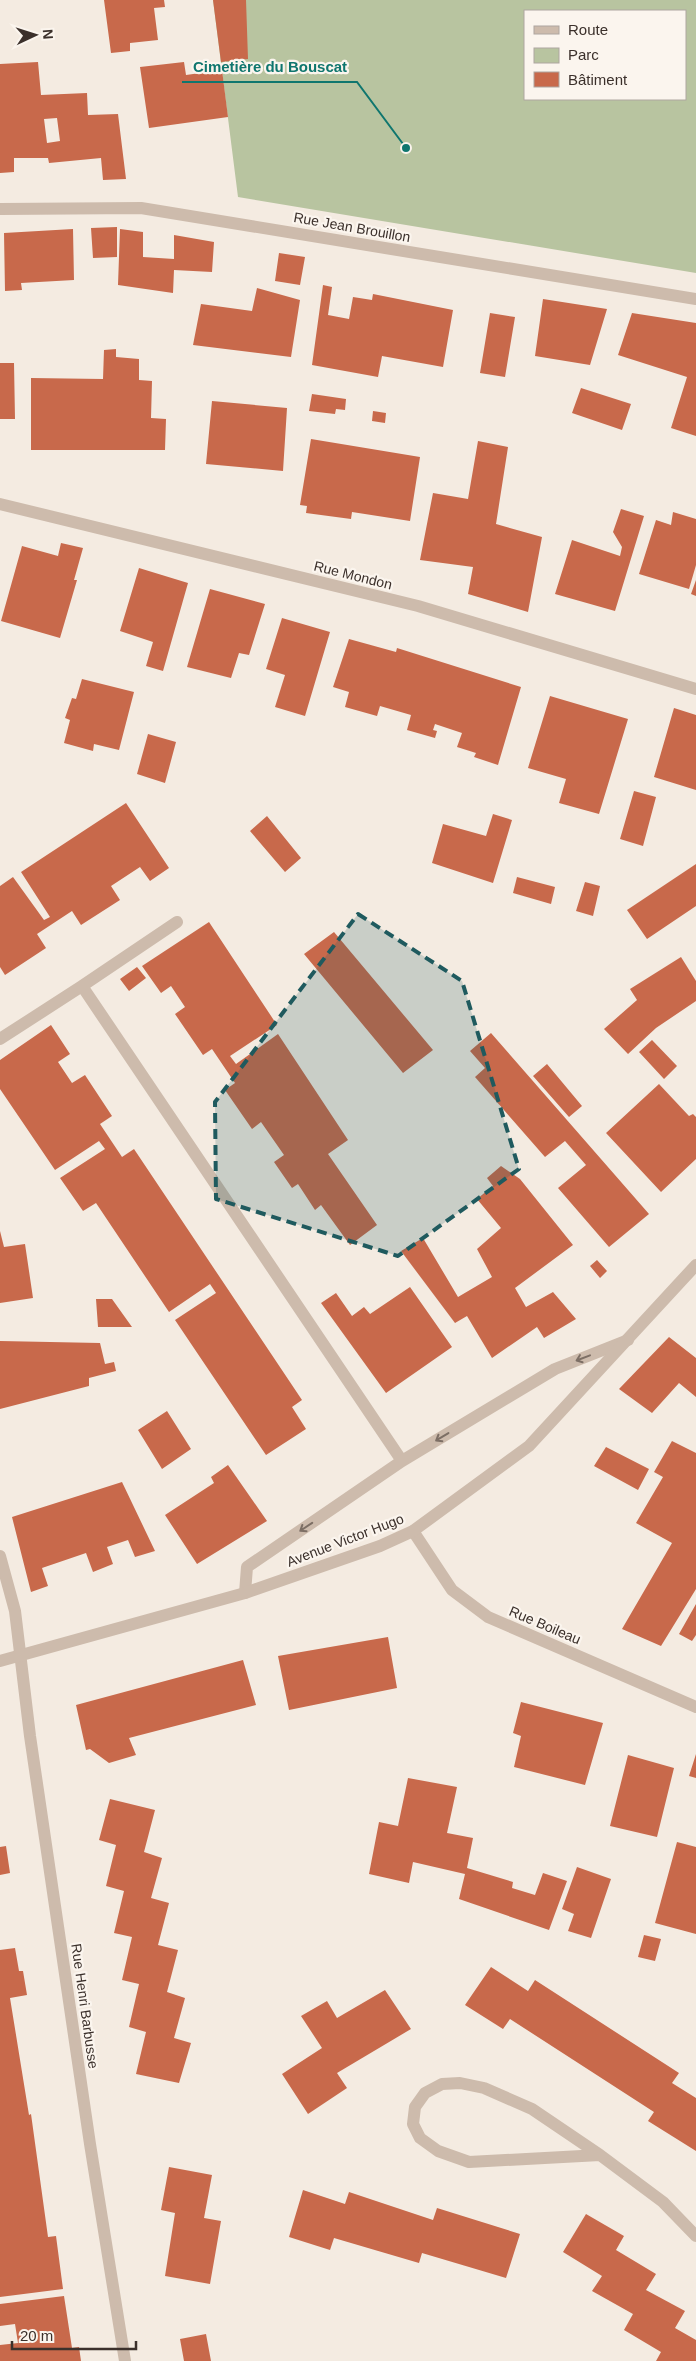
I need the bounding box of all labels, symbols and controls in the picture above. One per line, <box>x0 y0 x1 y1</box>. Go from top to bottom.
north arrow <box>10 10 60 60</box>
legend <box>524 10 686 100</box>
text: Route <box>568 21 608 38</box>
text: N <box>40 28 56 40</box>
text: Parc <box>568 46 599 63</box>
callout: Cimetière du Bouscat <box>182 52 357 82</box>
text: Cimetière du Bouscat <box>193 58 347 75</box>
text: Bâtiment <box>568 71 628 88</box>
street label: Rue Jean Brouillon <box>292 209 412 245</box>
street label: Rue Mondon <box>312 558 394 592</box>
one-way arrow <box>576 1354 591 1363</box>
one-way arrow <box>435 1433 449 1443</box>
street label: Avenue Victor Hugo <box>284 1510 406 1570</box>
one-way arrow <box>299 1522 313 1532</box>
street label: Rue Boileau <box>507 1603 583 1647</box>
street label: Rue Henri Barbusse <box>68 1942 102 2070</box>
scale bar <box>12 2318 136 2350</box>
text: 20 m <box>20 2327 53 2344</box>

